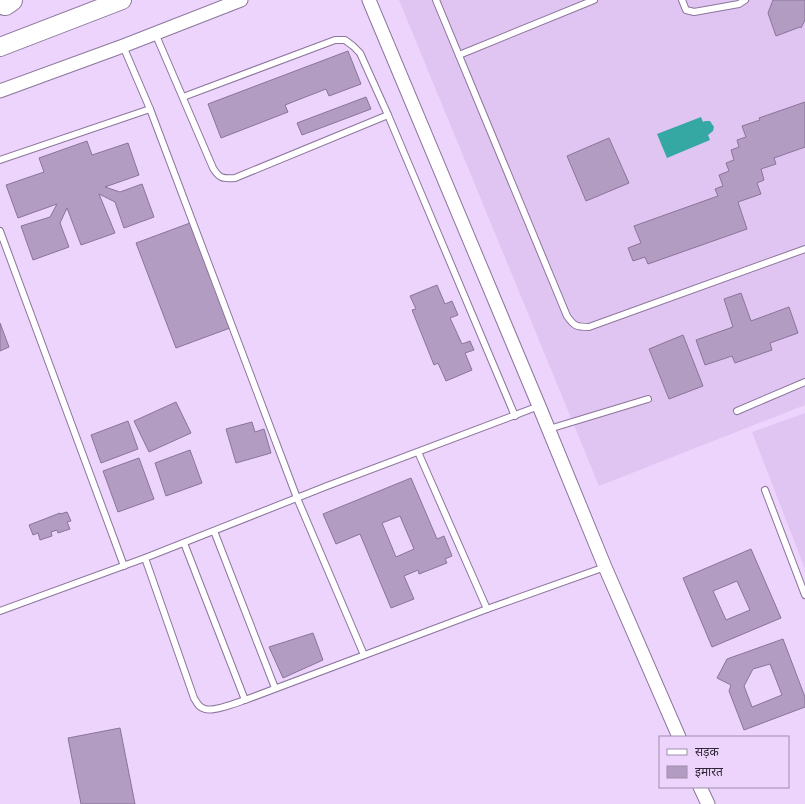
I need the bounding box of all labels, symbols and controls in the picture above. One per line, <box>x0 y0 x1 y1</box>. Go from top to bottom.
legend <box>659 736 789 788</box>
text: सड़क <box>695 745 720 760</box>
text: इमारत <box>695 765 724 780</box>

